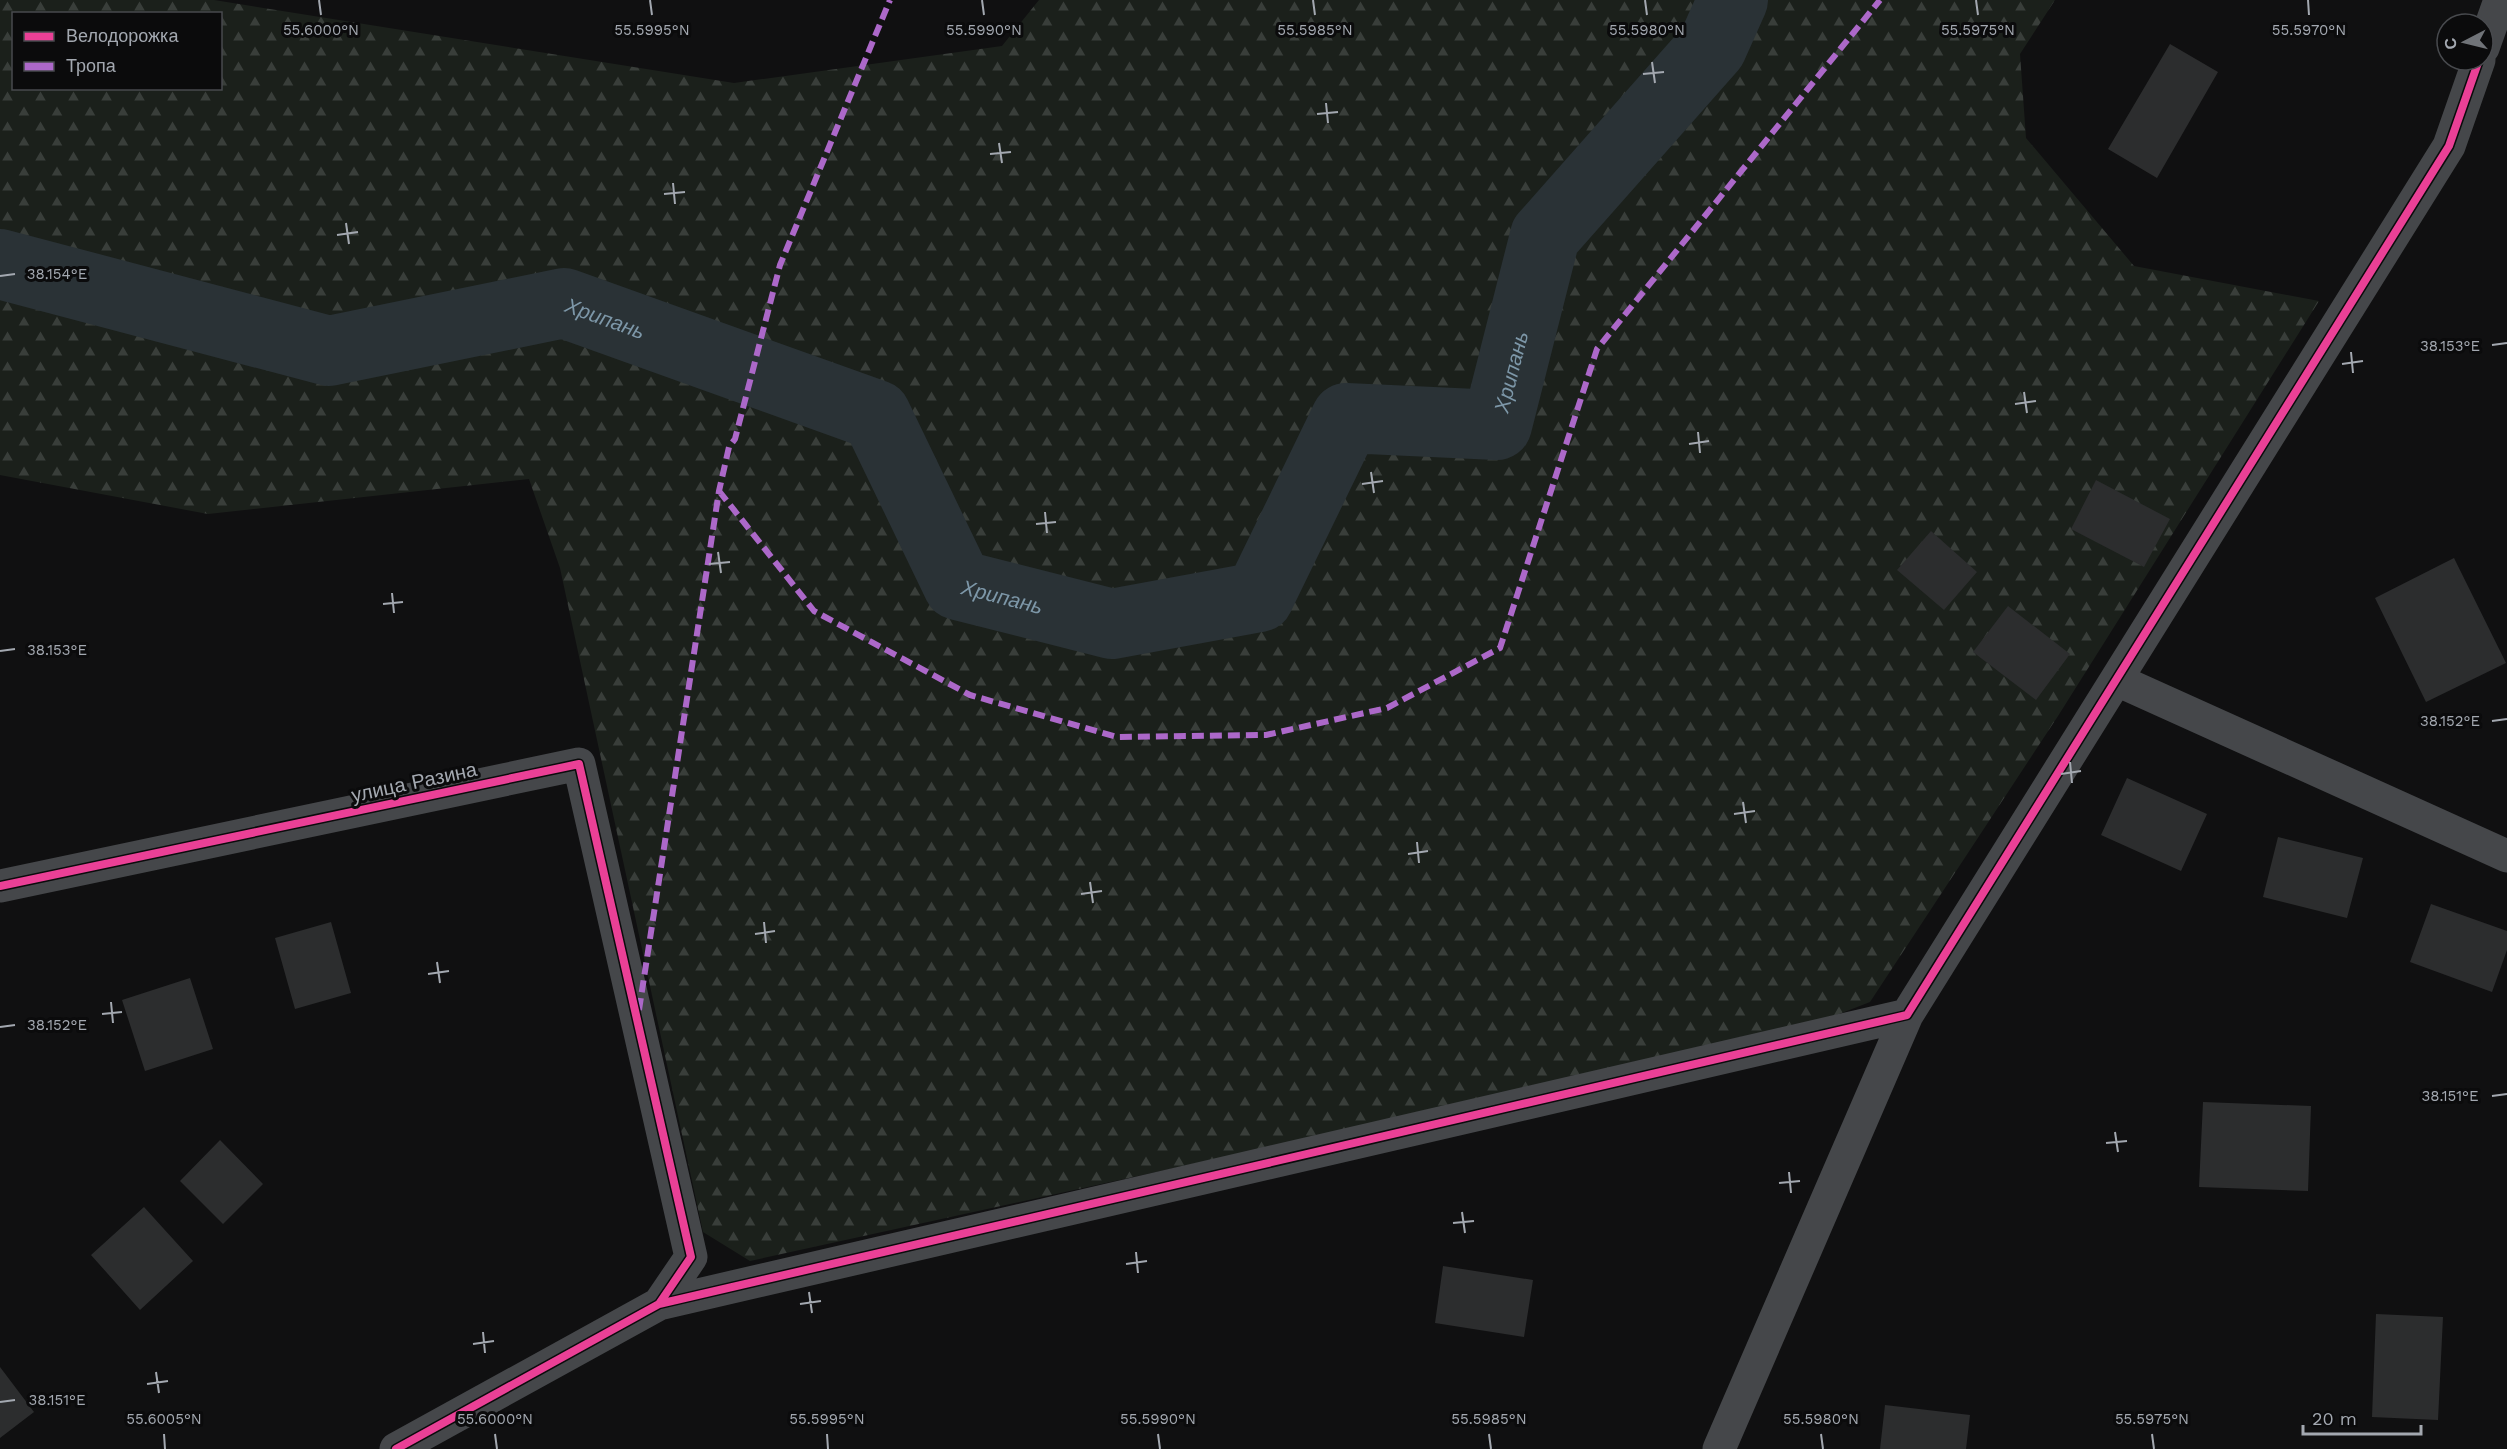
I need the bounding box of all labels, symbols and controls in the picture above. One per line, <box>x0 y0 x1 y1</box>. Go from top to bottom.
legend <box>12 12 222 90</box>
north arrow <box>2435 12 2495 72</box>
text: 55.6000°N <box>283 21 359 39</box>
text: 55.5995°N <box>614 21 690 39</box>
text: 55.5990°N <box>946 21 1022 39</box>
text: 55.5985°N <box>1277 21 1353 39</box>
text: 55.5980°N <box>1609 21 1685 39</box>
text: 55.5975°N <box>1941 21 2015 39</box>
text: 55.5970°N <box>2272 21 2346 39</box>
text: Велодорожка <box>66 25 179 46</box>
text: С <box>2440 36 2461 51</box>
text: Тропа <box>66 55 117 76</box>
text: 38.154°E <box>27 265 87 283</box>
water label: Хрипань <box>561 292 649 344</box>
water label: Хрипань <box>1488 328 1533 416</box>
text: 38.153°E <box>2420 337 2480 355</box>
water label: Хрипань <box>958 574 1046 619</box>
text: 38.153°E <box>27 641 87 659</box>
text: 38.152°E <box>2420 712 2480 730</box>
street label: улица Разина <box>349 757 480 807</box>
text: 38.152°E <box>27 1016 87 1034</box>
text: 38.151°E <box>2421 1087 2479 1105</box>
text: 38.151°E <box>28 1391 86 1409</box>
scale bar <box>2303 1398 2422 1436</box>
text: 20 m <box>2312 1408 2357 1429</box>
text: 55.6005°N <box>126 1410 202 1428</box>
text: 55.6000°N <box>457 1410 533 1428</box>
text: 55.5995°N <box>789 1410 865 1428</box>
text: 55.5990°N <box>1120 1410 1196 1428</box>
text: 55.5985°N <box>1451 1410 1527 1428</box>
text: 55.5980°N <box>1783 1410 1859 1428</box>
text: 55.5975°N <box>2115 1410 2189 1428</box>

